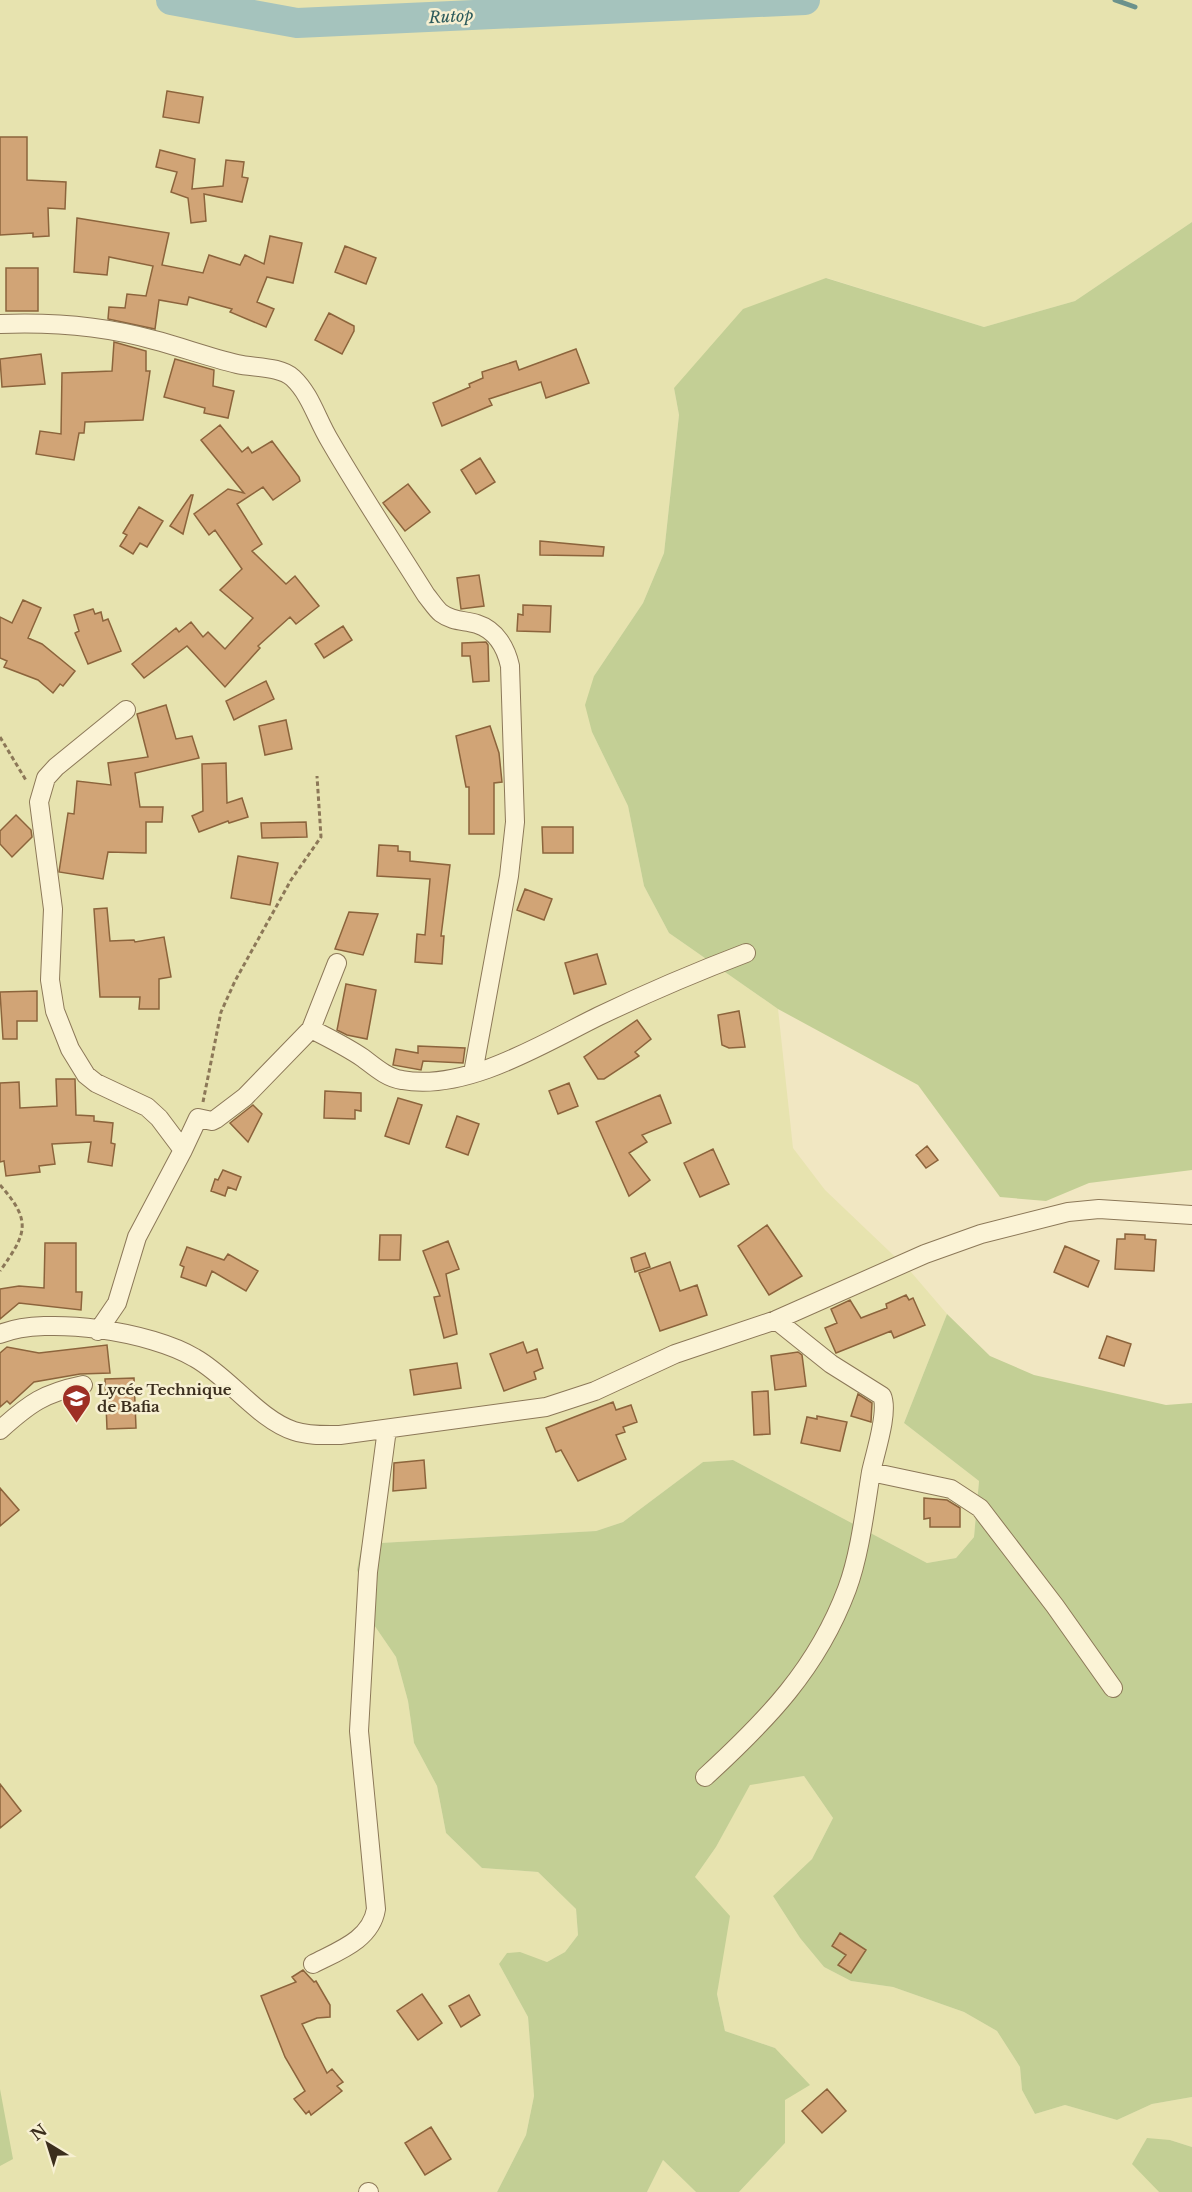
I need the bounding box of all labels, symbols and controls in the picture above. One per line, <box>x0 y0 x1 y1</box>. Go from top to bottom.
water label: Rutop <box>427 5 474 27</box>
place label: Lycée Technique de Bafia <box>97 1380 232 1416</box>
school or university icon: Lycée Technique de Bafia <box>60 1382 92 1424</box>
north arrow <box>18 2114 78 2174</box>
text: N <box>27 2120 51 2145</box>

